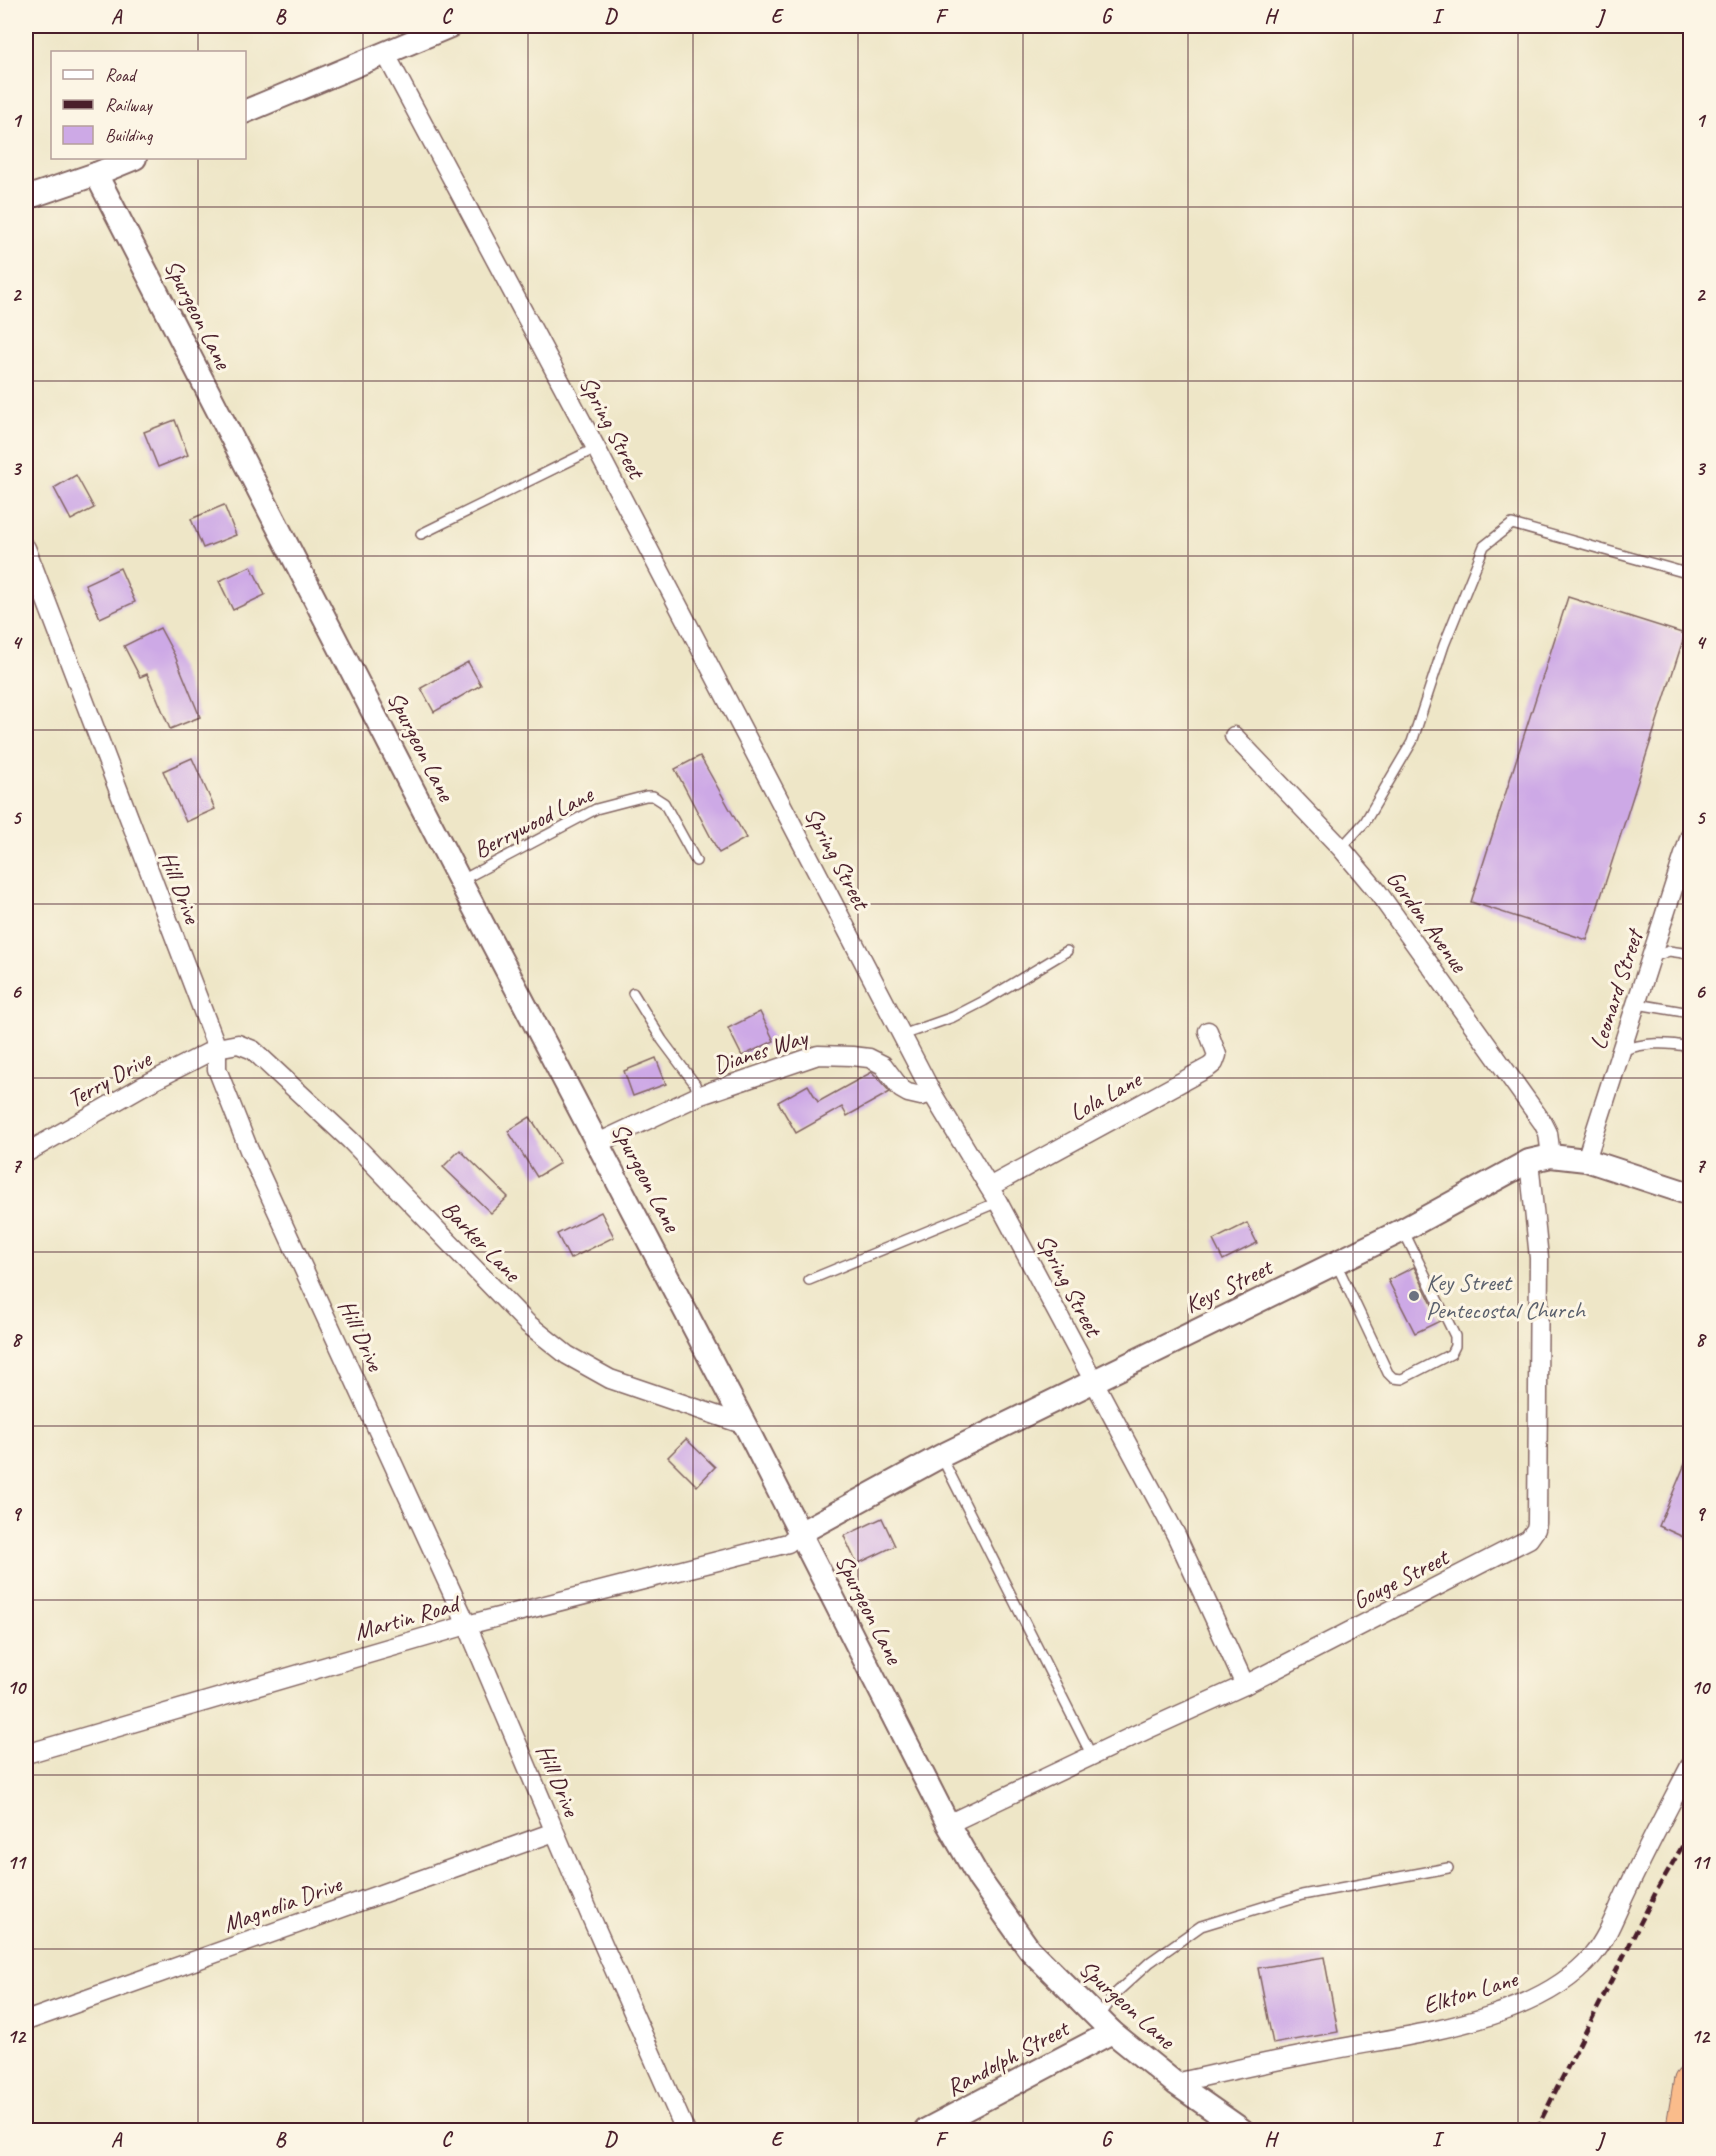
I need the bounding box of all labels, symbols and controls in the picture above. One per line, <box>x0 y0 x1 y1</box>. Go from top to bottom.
text: A <box>111 4 123 29</box>
text: B <box>275 4 287 29</box>
text: C <box>441 4 453 29</box>
text: D <box>604 4 618 29</box>
text: E <box>771 4 785 29</box>
text: F <box>935 4 949 29</box>
text: G <box>1101 4 1114 29</box>
text: H <box>1264 4 1279 29</box>
text: I <box>1432 4 1445 29</box>
text: J <box>1595 4 1607 29</box>
legend <box>51 51 246 159</box>
text: Road <box>105 64 138 86</box>
text: Railway <box>105 94 153 116</box>
text: 1 <box>12 108 23 133</box>
text: 1 <box>1696 108 1707 133</box>
text: Building <box>105 124 154 146</box>
street label: Spurgeon Lane <box>158 254 239 376</box>
text: 2 <box>12 282 23 307</box>
text: 2 <box>1696 282 1707 307</box>
street label: Spring Street <box>573 371 652 485</box>
text: 3 <box>12 456 23 481</box>
text: 3 <box>1696 456 1707 481</box>
text: 4 <box>12 630 24 655</box>
text: 4 <box>1696 630 1708 655</box>
street label: Spurgeon Lane <box>381 686 462 808</box>
street label: Berrywood Lane <box>468 778 600 865</box>
street label: Spring Street <box>798 802 877 916</box>
text: 5 <box>12 805 23 830</box>
text: 5 <box>1696 805 1707 830</box>
street label: Hill Drive <box>153 847 208 929</box>
street label: Gordon Avenue <box>1380 864 1475 980</box>
street label: Leonard Street <box>1583 924 1650 1053</box>
text: 6 <box>11 979 22 1004</box>
text: 6 <box>1695 979 1706 1004</box>
street label: Dianes Way <box>709 1021 812 1080</box>
street label: Terry Drive <box>62 1043 158 1114</box>
street label: Lola Lane <box>1064 1063 1148 1128</box>
street label: Spurgeon Lane <box>605 1118 688 1238</box>
text: 7 <box>12 1153 23 1178</box>
text: 7 <box>1696 1153 1707 1178</box>
street label: Barker Lane <box>435 1194 528 1289</box>
street label: Spring Street <box>1030 1229 1109 1343</box>
street label: Keys Street <box>1180 1251 1278 1320</box>
place label: Key Street Pentecostal Church <box>1426 1267 1587 1325</box>
marker: Key Street Pentecostal Church <box>1407 1289 1421 1303</box>
street label: Hill Drive <box>332 1295 391 1377</box>
text: 8 <box>12 1327 24 1352</box>
text: 8 <box>1696 1327 1708 1352</box>
text: 9 <box>12 1501 23 1526</box>
text: 9 <box>1696 1501 1707 1526</box>
street label: Gouge Street <box>1347 1541 1455 1616</box>
street label: Spurgeon Lane <box>829 1549 910 1671</box>
street label: Martin Road <box>351 1588 465 1647</box>
text: 10 <box>7 1675 27 1700</box>
text: 10 <box>1691 1675 1711 1700</box>
street label: Hill Drive <box>530 1740 587 1822</box>
text: 11 <box>7 1850 27 1875</box>
text: 11 <box>1691 1850 1711 1875</box>
street label: Magnolia Drive <box>219 1868 347 1939</box>
street label: Spurgeon Lane <box>1073 1953 1183 2056</box>
street label: Elkton Lane <box>1419 1963 1523 2021</box>
street label: Randolph Street <box>941 2012 1075 2103</box>
text: 12 <box>7 2024 27 2049</box>
text: 12 <box>1691 2024 1711 2049</box>
text: A <box>111 2127 123 2152</box>
text: B <box>275 2127 287 2152</box>
text: C <box>441 2127 453 2152</box>
text: D <box>604 2127 618 2152</box>
text: E <box>771 2127 785 2152</box>
text: F <box>935 2127 949 2152</box>
text: G <box>1101 2127 1114 2152</box>
text: H <box>1264 2127 1279 2152</box>
text: I <box>1432 2127 1445 2152</box>
text: J <box>1595 2127 1607 2152</box>

